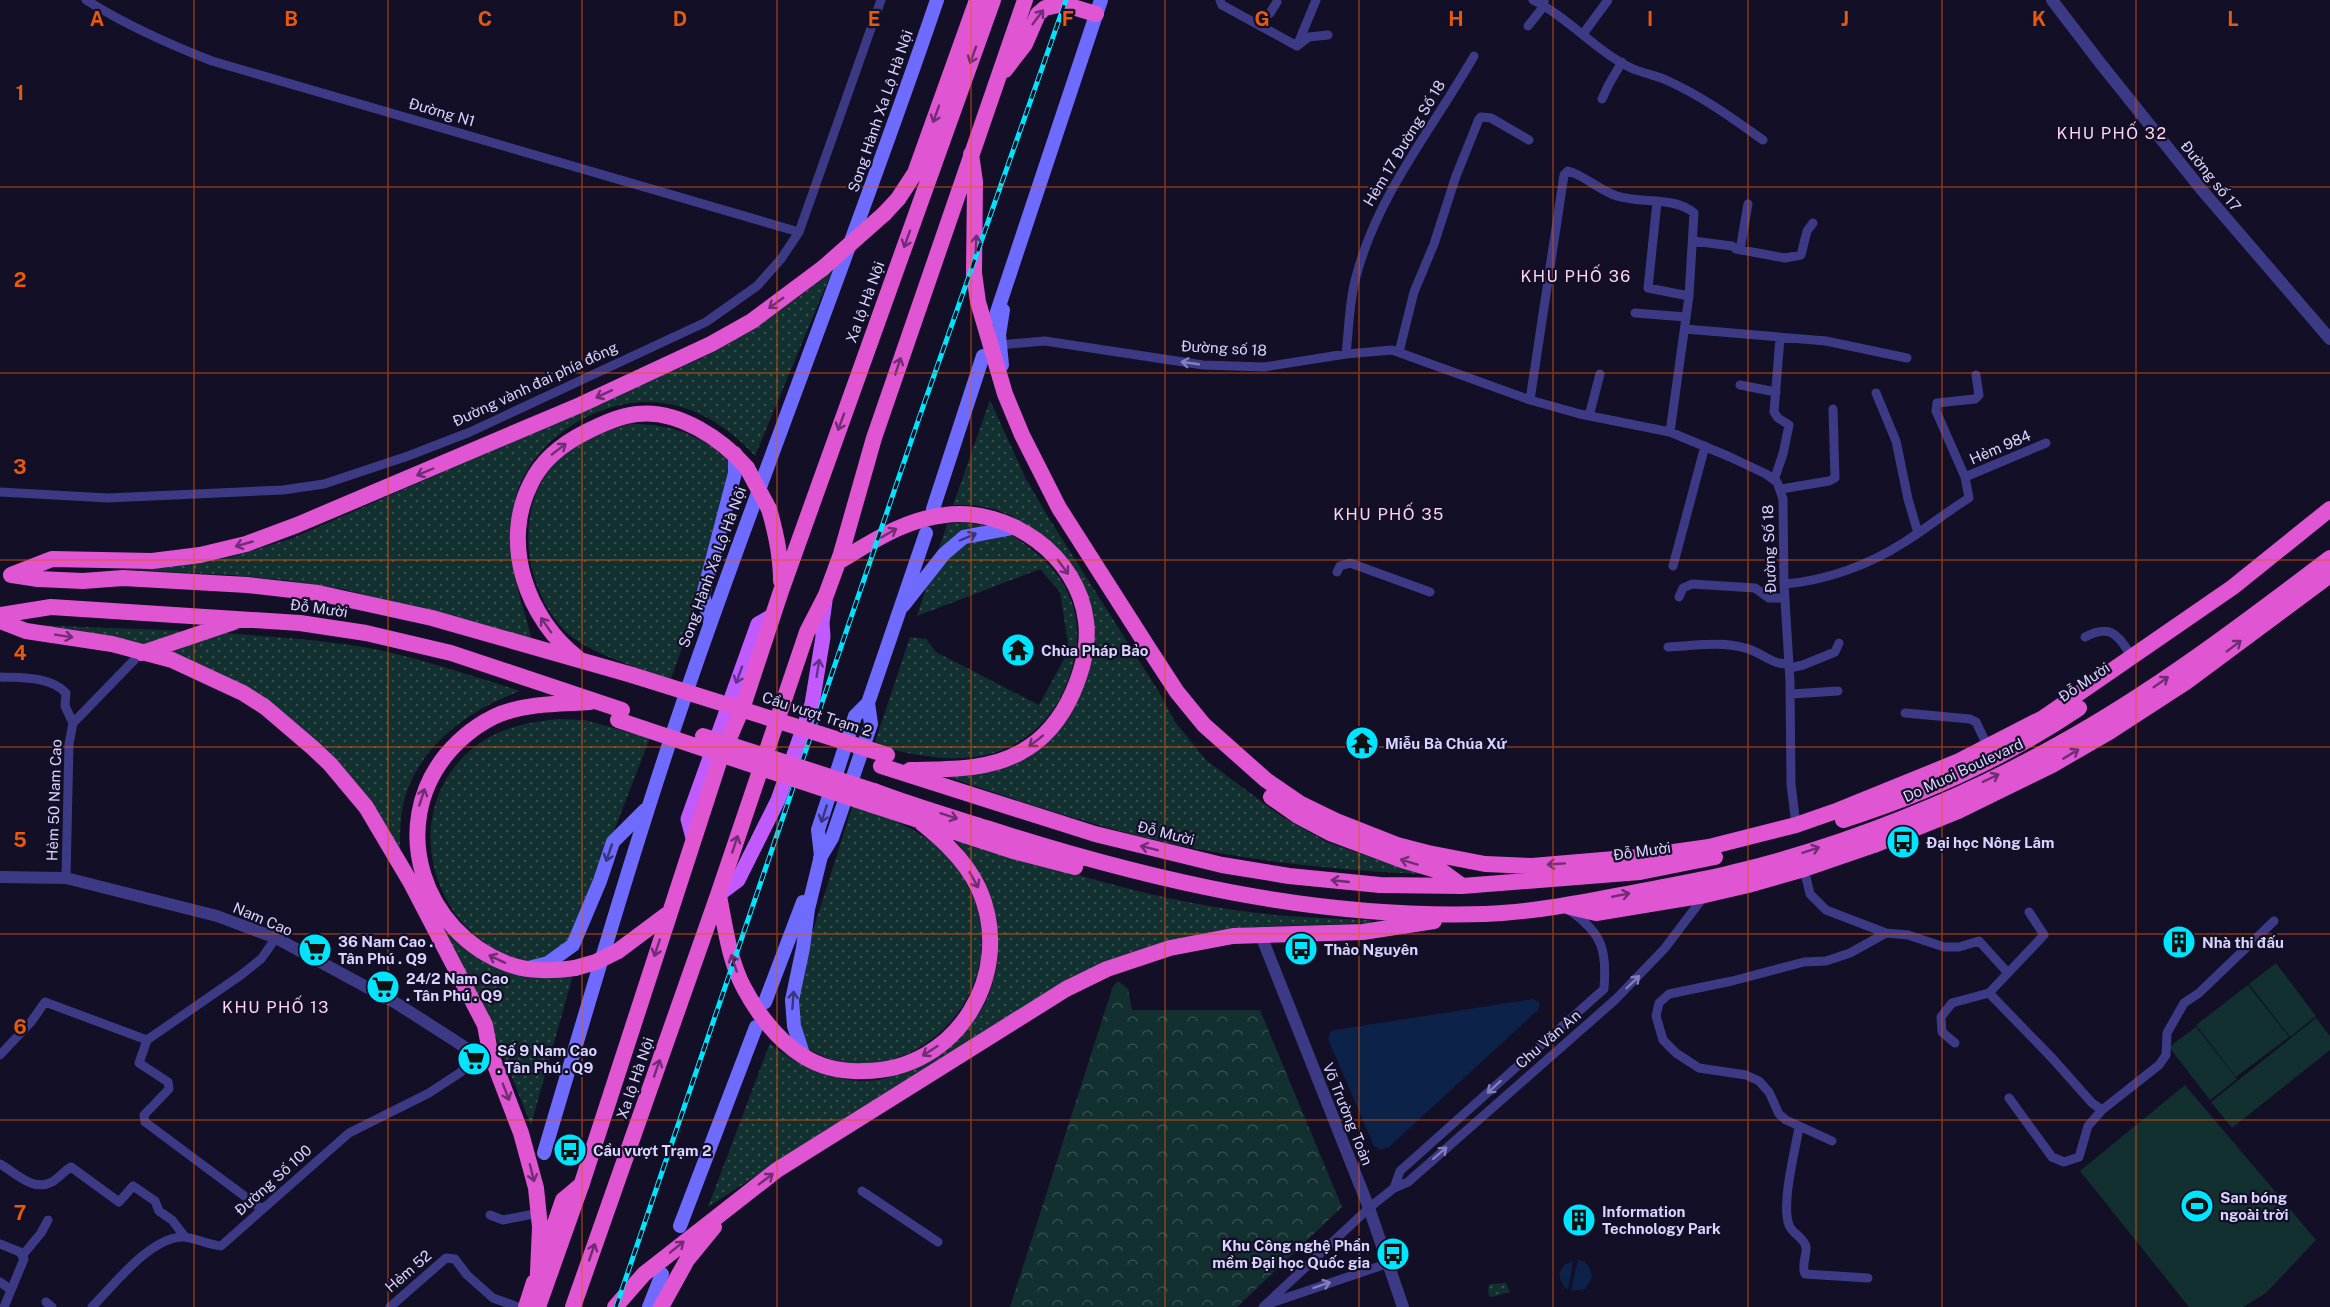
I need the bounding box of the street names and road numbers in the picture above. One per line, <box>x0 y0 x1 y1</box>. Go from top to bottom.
street label: Song Hành Xa Lộ Hà Nội <box>844 28 916 194</box>
street label: Hẻm 17 Đường Số 18 <box>1360 77 1448 209</box>
street label: Đường N1 <box>407 94 477 130</box>
street label: Đường số 17 <box>2178 137 2244 215</box>
street label: Xa lộ Hà Nội <box>842 259 888 345</box>
street label: Đường số 18 <box>1181 337 1267 359</box>
street label: Đường vành đai phía đông <box>450 338 620 430</box>
street label: Hẻm 984 <box>1967 426 2033 468</box>
street label: Song Hành Xa Lộ Hà Nội <box>675 484 749 650</box>
street label: Đường Số 18 <box>1759 504 1779 594</box>
street label: Đỗ Mười <box>289 596 349 620</box>
street label: Đỗ Mười <box>2055 659 2113 705</box>
street label: Cầu vượt Trạm 2 <box>760 688 874 740</box>
street label: Do Muoi Boulevard <box>1900 735 2026 805</box>
street label: Hẻm 50 Nam Cao <box>43 739 65 861</box>
street label: Đỗ Mười <box>1136 818 1196 848</box>
street label: Đỗ Mười <box>1612 839 1672 863</box>
street label: Nam Cao <box>231 899 295 939</box>
street label: Chu Văn An <box>1512 1006 1584 1072</box>
street label: Xa lộ Hà Nội <box>613 1035 657 1121</box>
street label: Võ Trường Toản <box>1320 1060 1376 1168</box>
street label: Đường Số 100 <box>231 1141 315 1219</box>
street label: Hẻm 52 <box>382 1246 434 1295</box>

